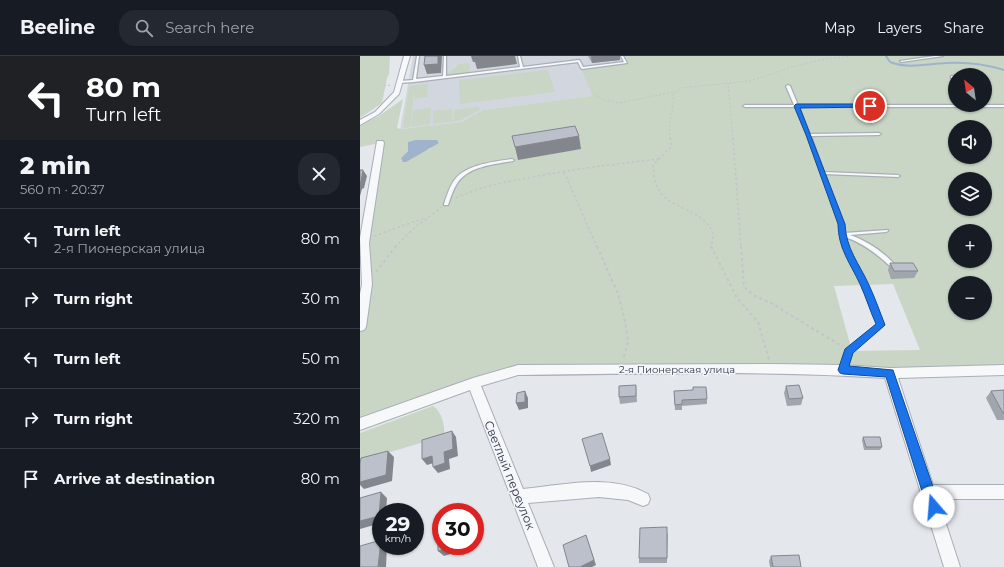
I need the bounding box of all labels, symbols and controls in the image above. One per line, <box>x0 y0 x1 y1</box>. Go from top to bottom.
search box <box>119 10 399 46</box>
text: Beeline <box>20 16 95 39</box>
icon: search <box>133 17 155 39</box>
text: Search here <box>165 18 254 37</box>
text: Map <box>824 19 855 37</box>
text: Layers <box>877 19 922 37</box>
text: Share <box>944 19 984 37</box>
north arrow <box>948 68 992 112</box>
map controls <box>948 68 992 320</box>
text: 80 m <box>86 70 161 104</box>
icon: left <box>20 72 72 124</box>
pin <box>853 89 887 123</box>
icon: arrive <box>859 95 881 117</box>
text: Turn left <box>86 104 161 126</box>
button: sound <box>948 120 992 164</box>
text: 2 min <box>20 151 91 180</box>
button: close <box>298 153 340 195</box>
button: layers <box>948 172 992 216</box>
text: 560 m · 20:37 <box>20 181 105 197</box>
text: Turn left <box>54 221 121 240</box>
button: + <box>948 224 992 268</box>
icon: left <box>20 228 42 250</box>
text: 80 m <box>301 229 340 248</box>
text: 2-я Пионерская улица <box>54 240 205 256</box>
button: − <box>948 276 992 320</box>
icon: right <box>20 288 42 310</box>
text: Turn right <box>54 289 133 308</box>
text: 30 m <box>302 289 340 308</box>
icon: left <box>20 348 42 370</box>
text: Turn left <box>54 349 121 368</box>
text: 50 m <box>302 349 340 368</box>
street label: 2-я Пионерская улица <box>619 363 735 376</box>
icon: right <box>20 408 42 430</box>
text: Turn right <box>54 409 133 428</box>
text: 320 m <box>293 409 340 428</box>
street label: Светлый переулок <box>481 418 539 532</box>
icon: arrive <box>20 468 42 490</box>
text: Arrive at destination <box>54 469 215 488</box>
text: 80 m <box>301 469 340 488</box>
position arrow <box>913 486 955 528</box>
speed limit sign: 30 <box>432 503 484 555</box>
text: 29 <box>386 512 410 536</box>
text: km/h <box>385 532 411 545</box>

